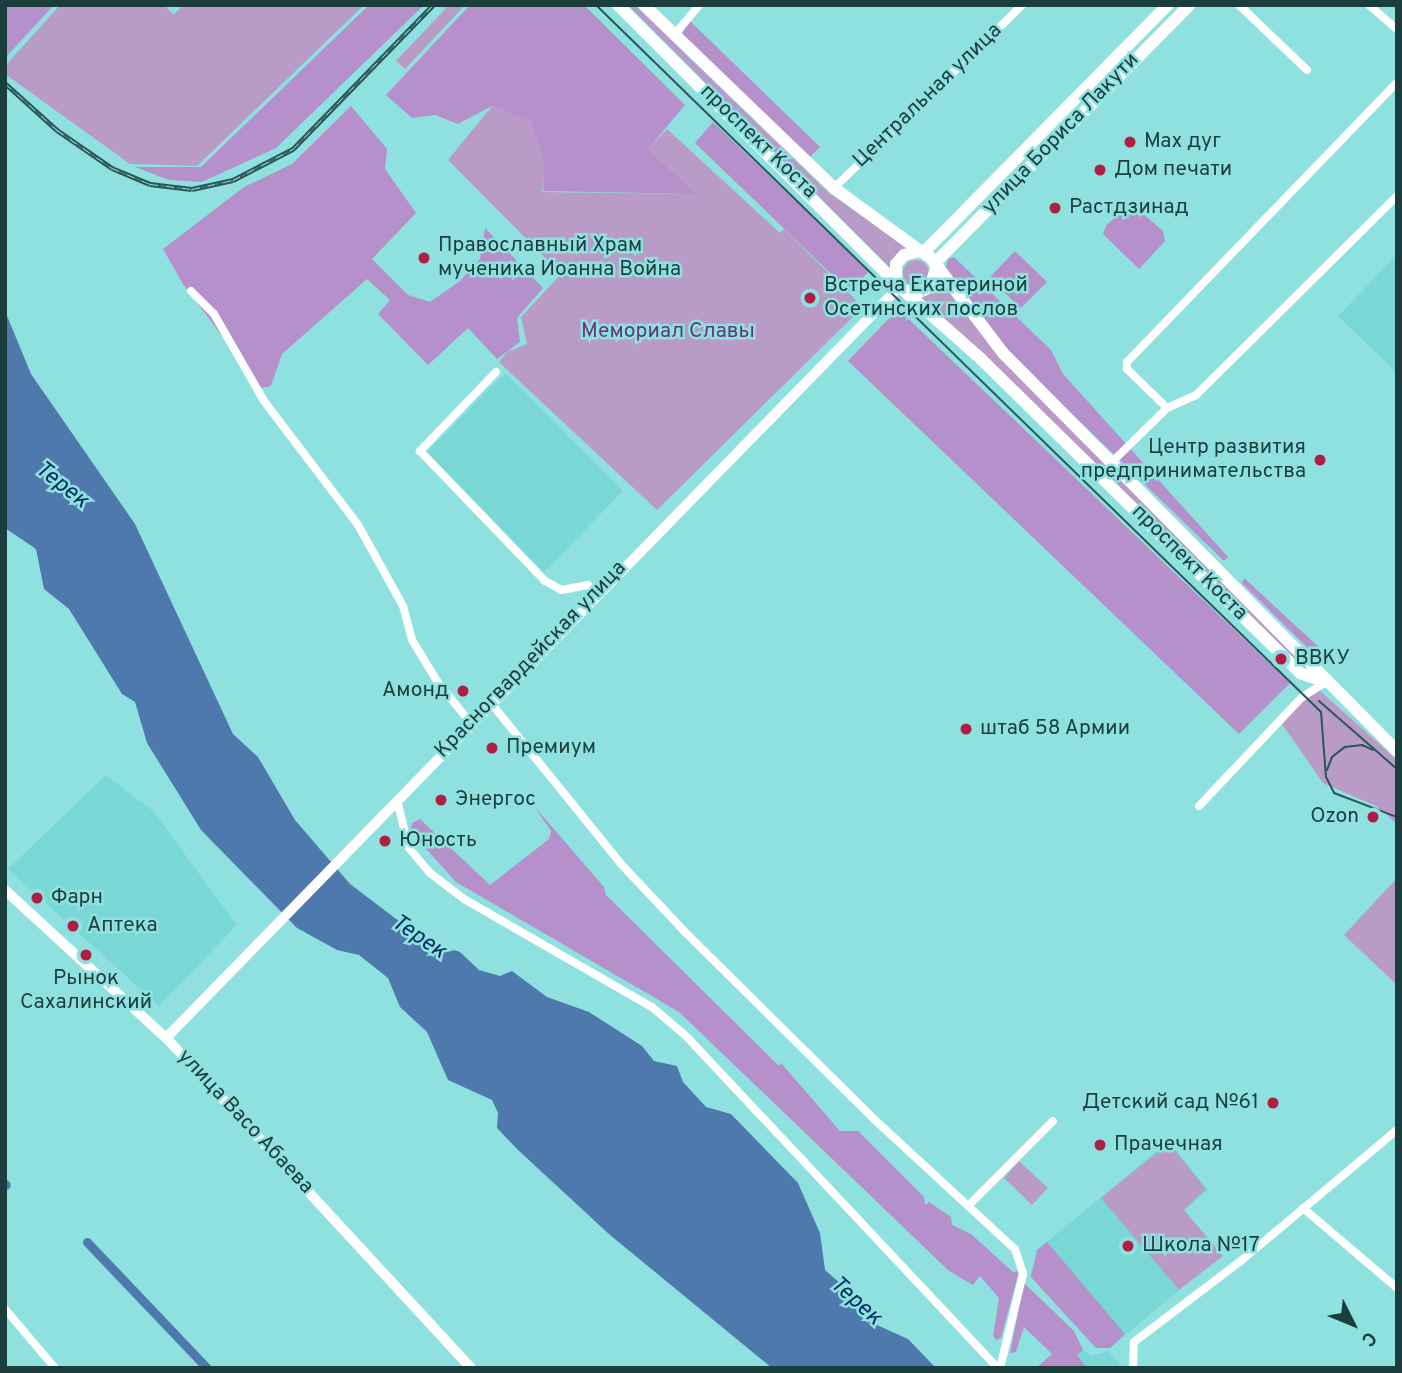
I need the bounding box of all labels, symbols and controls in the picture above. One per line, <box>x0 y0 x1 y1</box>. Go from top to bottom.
street label: Центральная улица <box>848 19 1008 173</box>
street label: улица Бориса Лакути <box>977 48 1145 220</box>
street label: проспект Коста <box>694 80 822 204</box>
place label: Мах дуг <box>1144 129 1221 155</box>
marker: Мах дуг <box>1122 134 1138 150</box>
place label: Дом печати <box>1114 157 1232 183</box>
marker: Дом печати <box>1092 162 1108 178</box>
place label: Растдзинад <box>1069 195 1189 221</box>
marker: Растдзинад <box>1047 200 1063 216</box>
place label: Православный Храм мученика Иоанна Война <box>438 233 681 283</box>
marker: Православный Храм мученика Иоанна Война <box>416 250 432 266</box>
place label: Встреча Екатериной Осетинских послов <box>824 273 1028 323</box>
marker: Встреча Екатериной Осетинских послов <box>802 290 818 306</box>
park label: Мемориал Славы <box>581 319 755 345</box>
place label: Центр развития предпринимательства <box>1081 435 1306 485</box>
marker: Центр развития предпринимательства <box>1312 452 1328 468</box>
water label: Терек <box>29 456 93 516</box>
street label: проспект Коста <box>1126 500 1252 626</box>
street label: Красногвардейская улица <box>430 556 632 764</box>
place label: ВВКУ <box>1295 646 1350 672</box>
marker: ВВКУ <box>1273 651 1289 667</box>
place label: Амонд <box>382 678 449 704</box>
marker: Амонд <box>455 683 471 699</box>
place label: штаб 58 Армии <box>980 716 1131 742</box>
marker: штаб 58 Армии <box>958 721 974 737</box>
place label: Премиум <box>506 735 596 761</box>
marker: Премиум <box>484 740 500 756</box>
place label: Энергос <box>455 787 536 813</box>
marker: Энергос <box>433 792 449 808</box>
place label: Ozon <box>1310 804 1359 830</box>
marker: Ozon <box>1365 809 1381 825</box>
place label: Юность <box>399 828 477 854</box>
marker: Юность <box>377 833 393 849</box>
place label: Фарн <box>51 885 103 911</box>
marker: Фарн <box>29 890 45 906</box>
water label: Терек <box>385 910 451 966</box>
place label: Аптека <box>87 913 158 939</box>
marker: Аптека <box>65 918 81 934</box>
marker: Рынок Сахалинский <box>78 947 94 963</box>
place label: Рынок Сахалинский <box>20 966 152 1016</box>
street label: улица Васо Абаева <box>171 1044 319 1200</box>
place label: Детский сад №61 <box>1082 1090 1259 1116</box>
marker: Детский сад №61 <box>1265 1095 1281 1111</box>
place label: Прачечная <box>1114 1132 1223 1158</box>
marker: Прачечная <box>1092 1137 1108 1153</box>
place label: Школа №17 <box>1142 1233 1260 1259</box>
marker: Школа №17 <box>1120 1238 1136 1254</box>
water label: Терек <box>823 1271 887 1333</box>
north arrow <box>1318 1289 1388 1359</box>
text: С <box>1355 1326 1381 1351</box>

